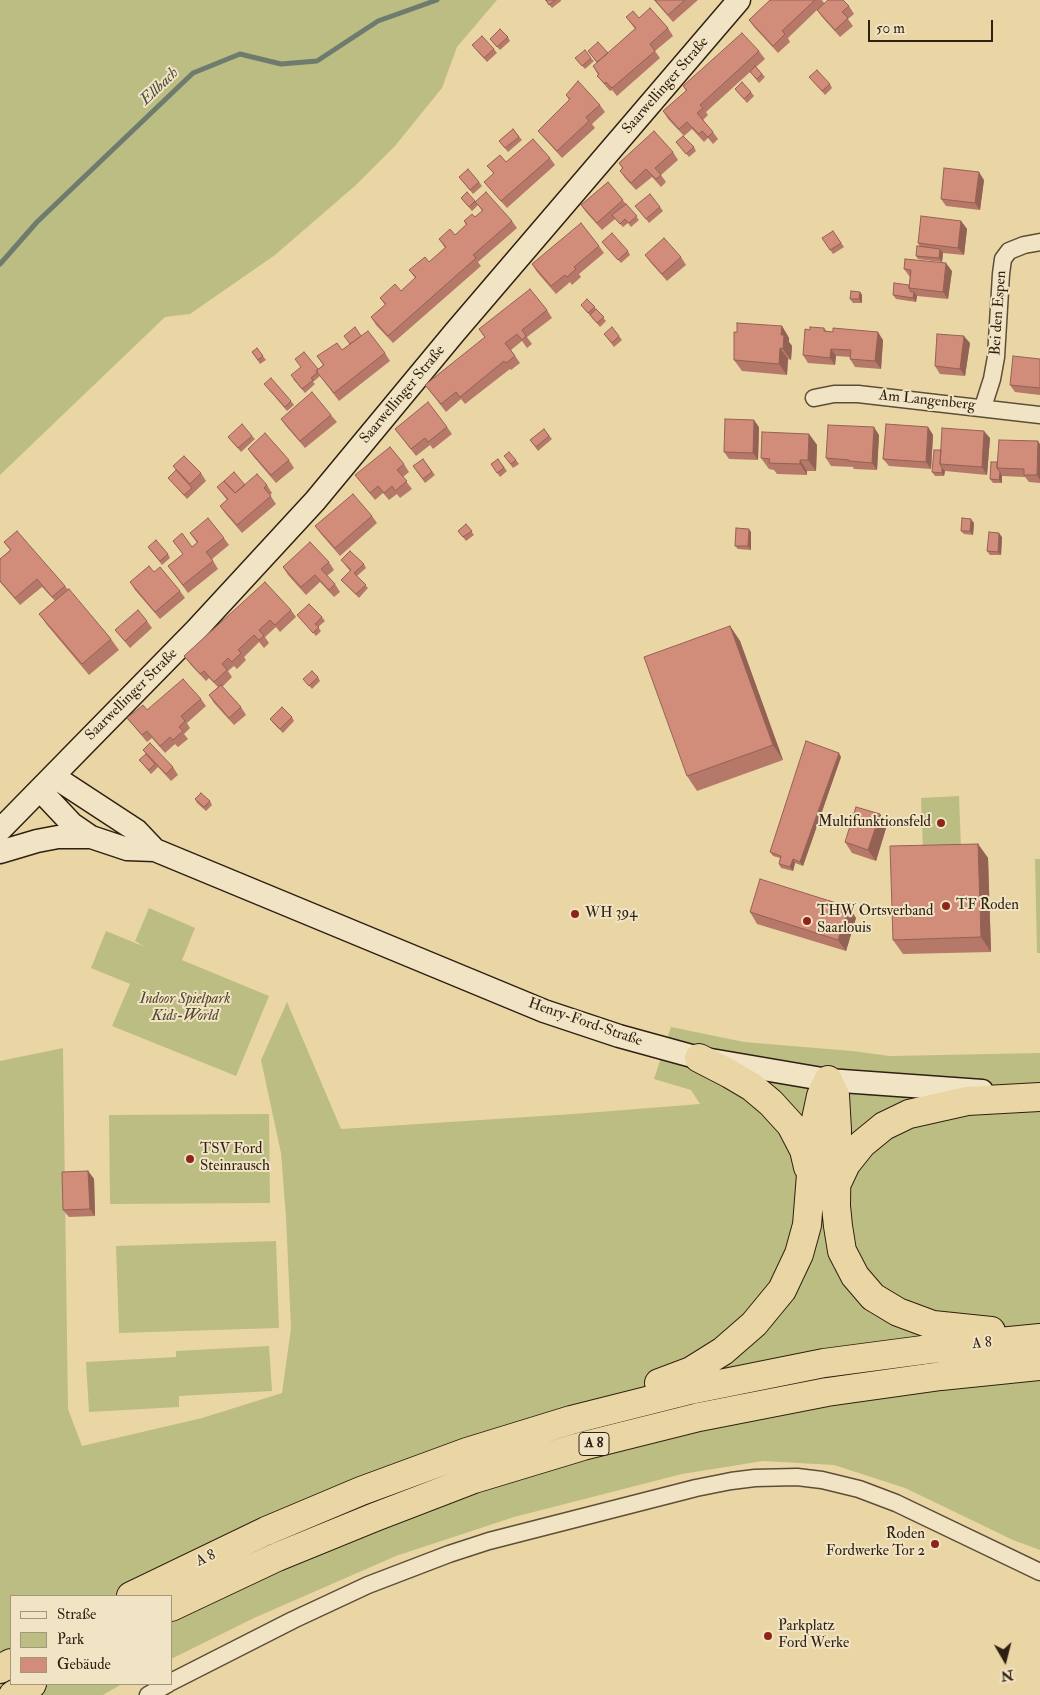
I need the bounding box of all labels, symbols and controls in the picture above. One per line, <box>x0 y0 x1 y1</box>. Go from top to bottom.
scale bar <box>870 10 995 42</box>
text: 50 m <box>876 19 905 38</box>
street label: Saarwellinger Straße <box>619 34 713 138</box>
water label: Ellbach <box>137 64 183 110</box>
street label: Bei den Espen <box>987 270 1011 356</box>
street label: Saarwellinger Straße <box>357 342 449 448</box>
street label: Am Langenberg <box>878 387 976 415</box>
street label: Saarwellinger Straße <box>82 645 182 745</box>
place label: Multifunktionsfeld <box>818 814 931 832</box>
marker: Multifunktionsfeld <box>935 817 947 829</box>
place label: TF Roden <box>956 897 1019 915</box>
marker: TF Roden <box>940 900 952 912</box>
place label: THW Ortsverband Saarlouis <box>817 903 933 938</box>
place label: WH 394 <box>585 905 637 923</box>
marker: WH 394 <box>569 908 581 920</box>
marker: THW Ortsverband Saarlouis <box>801 915 813 927</box>
park label: Indoor Spielpark Kids-World <box>140 991 230 1026</box>
street label: Henry-Ford-Straße <box>526 995 644 1051</box>
place label: TSV Ford Steinrausch <box>200 1141 270 1176</box>
marker: TSV Ford Steinrausch <box>184 1153 196 1165</box>
street label: A 8 <box>971 1334 993 1354</box>
road number: A 8 <box>579 1432 609 1456</box>
place label: Roden Fordwerke Tor 2 <box>826 1526 925 1561</box>
marker: Roden Fordwerke Tor 2 <box>929 1538 941 1550</box>
street label: A 8 <box>193 1547 219 1571</box>
legend <box>10 1595 172 1685</box>
text: Straße <box>57 1605 96 1624</box>
place label: Parkplatz Ford Werke <box>778 1618 849 1653</box>
text: Park <box>57 1630 84 1649</box>
marker: Parkplatz Ford Werke <box>762 1630 774 1642</box>
north arrow <box>980 1635 1030 1685</box>
text: Gebäude <box>57 1655 111 1674</box>
text: N <box>1000 1666 1015 1685</box>

